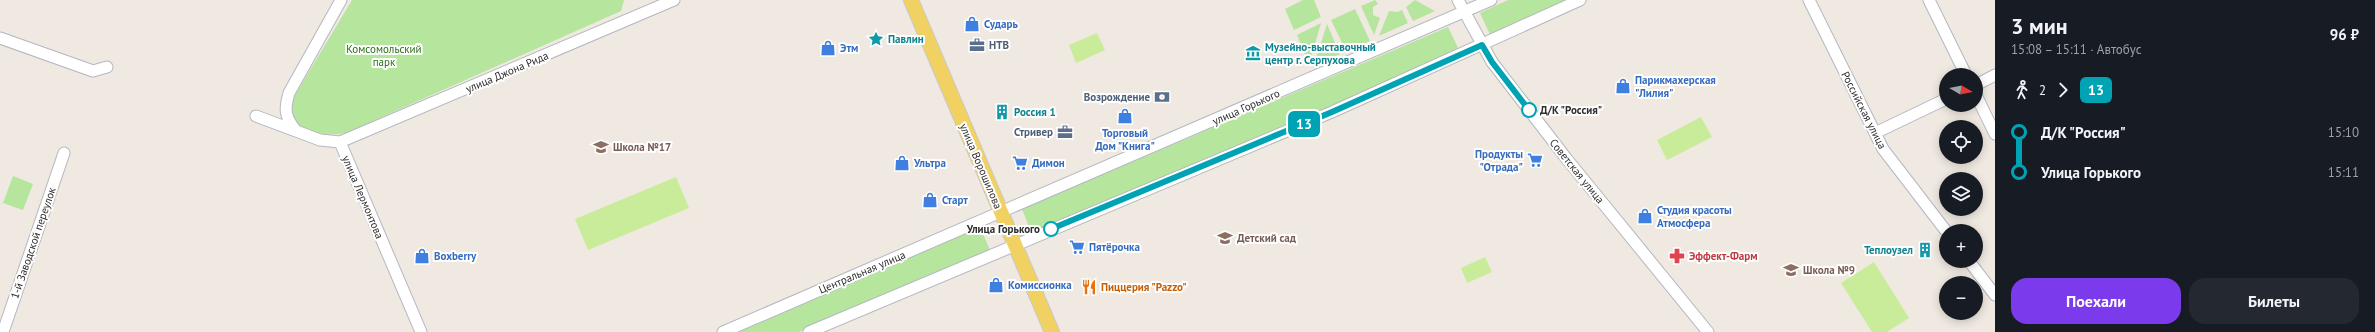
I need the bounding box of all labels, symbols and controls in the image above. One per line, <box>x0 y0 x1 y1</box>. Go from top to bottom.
text: 3 мин <box>2011 12 2068 40</box>
shop icon: Сударь <box>963 15 981 33</box>
place label: Сударь <box>984 17 1018 31</box>
text: 96 ₽ <box>2330 25 2359 44</box>
place icon: Павлин <box>867 30 885 48</box>
place label: Павлин <box>888 32 924 46</box>
office icon: НТВ <box>968 36 986 54</box>
place label: НТВ <box>989 38 1009 52</box>
shop icon: Этм <box>819 39 837 57</box>
place label: Музейно-выставочный центр г. Серпухова <box>1265 40 1376 67</box>
place label: Этм <box>840 41 858 55</box>
text: 15:08 – 15:11 · Автобус <box>2011 41 2142 58</box>
park label: Комсомольский парк <box>346 42 422 69</box>
museum icon: Музейно-выставочный центр г. Серпухова <box>1244 44 1262 62</box>
street label: улица Джона Рида <box>463 48 551 96</box>
north arrow <box>1939 68 1983 112</box>
map controls <box>1939 68 1983 320</box>
street label: Российская улица <box>1838 69 1890 151</box>
place label: Парикмахерская "Лилия" <box>1635 73 1716 100</box>
shop icon: Парикмахерская "Лилия" <box>1614 77 1632 95</box>
icon: walk <box>2011 79 2033 101</box>
icon: forward <box>2052 79 2074 101</box>
text: 13 <box>2088 81 2104 99</box>
text: 2 <box>2039 82 2046 99</box>
street label: улица Горького <box>1210 86 1282 128</box>
bank icon: Возрождение <box>1153 88 1171 106</box>
place label: Возрождение <box>1084 90 1150 104</box>
marker: Д/К "Россия" <box>1521 102 1537 118</box>
building icon: Россия 1 <box>993 103 1011 121</box>
place label: Д/К "Россия" <box>1540 103 1602 117</box>
place label: Россия 1 <box>1014 105 1056 119</box>
shop icon: Торговый Дом "Книга" <box>1116 107 1134 125</box>
line badge: 13 <box>1286 111 1322 137</box>
text: 13 <box>1296 115 1312 133</box>
button: locate <box>1939 120 1983 164</box>
street label: улица Ворошилова <box>957 121 1005 211</box>
office icon: Стривер <box>1056 123 1074 141</box>
text: Д/К "Россия" <box>2041 123 2126 142</box>
text: 15:10 <box>2328 124 2359 141</box>
place label: Стривер <box>1014 125 1053 139</box>
place label: Торговый Дом "Книга" <box>1095 126 1155 153</box>
street label: Советская улица <box>1547 136 1607 206</box>
school or university icon: Школа №17 <box>592 138 610 156</box>
place label: Школа №17 <box>613 140 671 154</box>
place label: Продукты "Отрада" <box>1475 147 1523 174</box>
supermarket icon: Продукты "Отрада" <box>1526 151 1544 169</box>
street label: улица Лермонтова <box>339 153 387 241</box>
shop icon: Ультра <box>893 154 911 172</box>
supermarket icon: Димон <box>1011 154 1029 172</box>
place label: Ультра <box>913 156 946 170</box>
place label: Димон <box>1032 156 1065 170</box>
text: Улица Горького <box>2041 163 2141 182</box>
text: 15:11 <box>2328 164 2359 181</box>
button: layers <box>1939 172 1983 216</box>
street label: 1-й Заводской переулок <box>7 185 59 301</box>
shop icon: Старт <box>921 191 939 209</box>
place label: Старт <box>942 193 968 207</box>
place label: Студия красоты Атмосфера <box>1657 203 1732 230</box>
shop icon: Студия красоты Атмосфера <box>1636 207 1654 225</box>
marker: Улица Горького <box>1043 221 1059 237</box>
place label: Улица Горького <box>966 222 1040 236</box>
button: + <box>1939 224 1983 268</box>
school or university icon: Детский сад <box>1216 229 1234 247</box>
place label: Детский сад <box>1237 231 1297 245</box>
supermarket icon: Пятёрочка <box>1068 238 1086 256</box>
place label: Пятёрочка <box>1089 240 1140 254</box>
building icon: Теплоузел <box>1916 241 1934 259</box>
place label: Теплоузел <box>1864 243 1913 257</box>
shop icon: Boxberry <box>413 247 431 265</box>
street label: Центральная улица <box>817 247 907 297</box>
pharmacy icon: Эффект-Фарм <box>1668 247 1686 265</box>
place label: Boxberry <box>434 249 477 263</box>
place label: Эффект-Фарм <box>1689 249 1758 263</box>
school or university icon: Школа №9 <box>1782 261 1800 279</box>
place label: Школа №9 <box>1803 263 1855 277</box>
shop icon: Комиссионка <box>987 276 1005 294</box>
button: − <box>1939 276 1983 320</box>
place label: Комиссионка <box>1008 278 1072 292</box>
restaurant icon: Пиццерия "Pazzo" <box>1080 278 1098 296</box>
button: Поехали <box>2011 278 2181 324</box>
button: Билеты <box>2189 278 2359 324</box>
place label: Пиццерия "Pazzo" <box>1101 280 1187 294</box>

